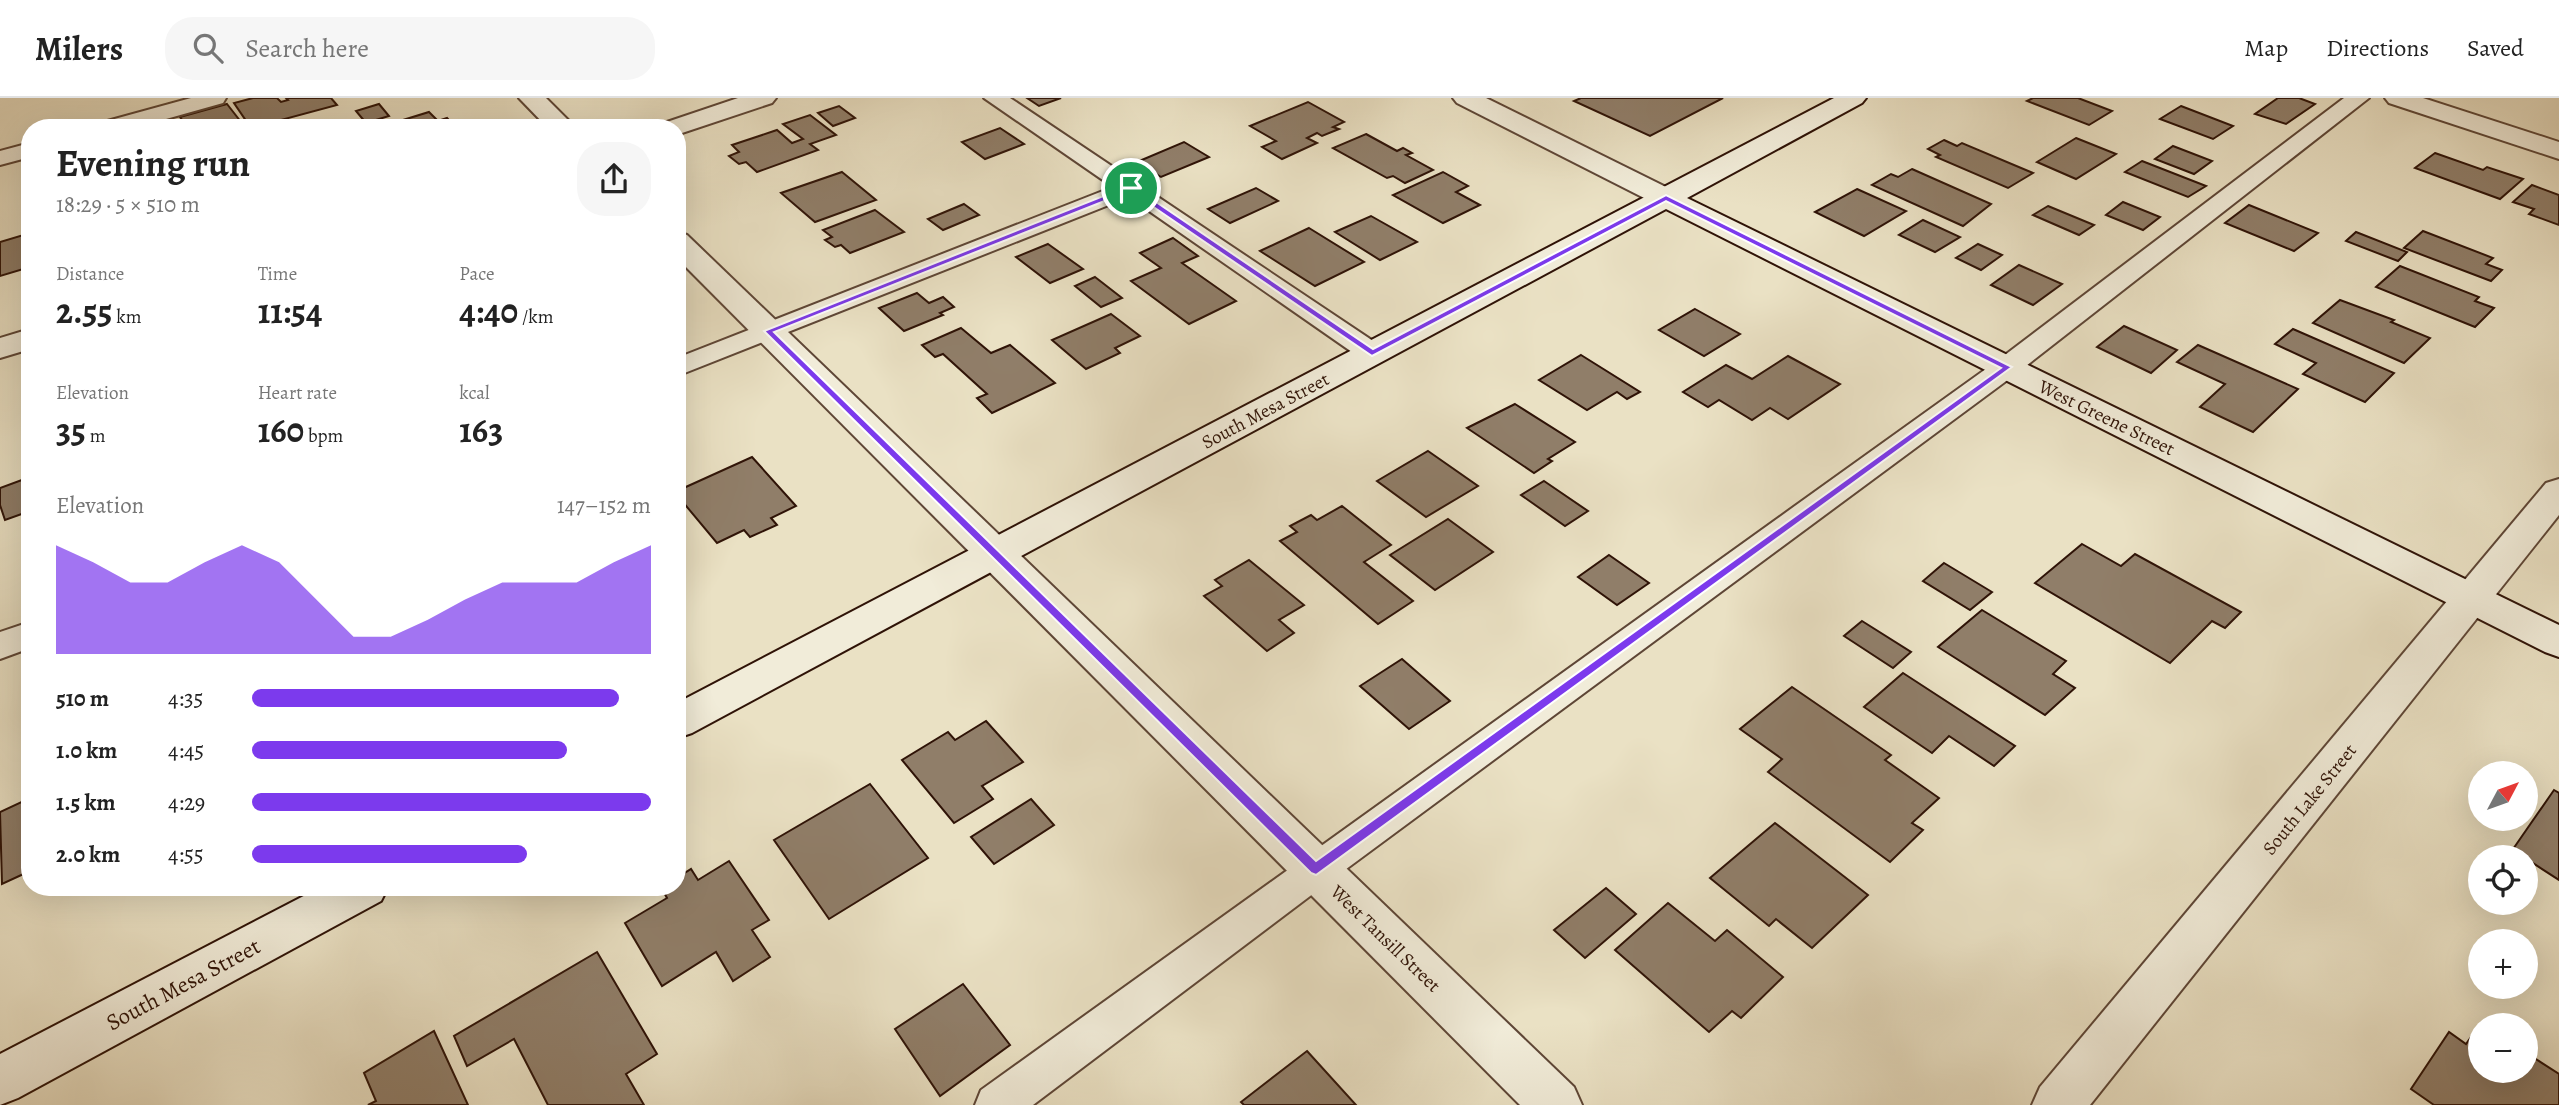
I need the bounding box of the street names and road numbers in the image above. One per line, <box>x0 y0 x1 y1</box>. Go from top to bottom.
street label: South Mesa Street <box>1197 366 1334 455</box>
street label: West Greene Street <box>2033 373 2179 462</box>
street label: South Lake Street <box>2257 739 2363 861</box>
street label: West Tansill Street <box>1324 879 1446 998</box>
street label: South Mesa Street <box>101 931 266 1038</box>

